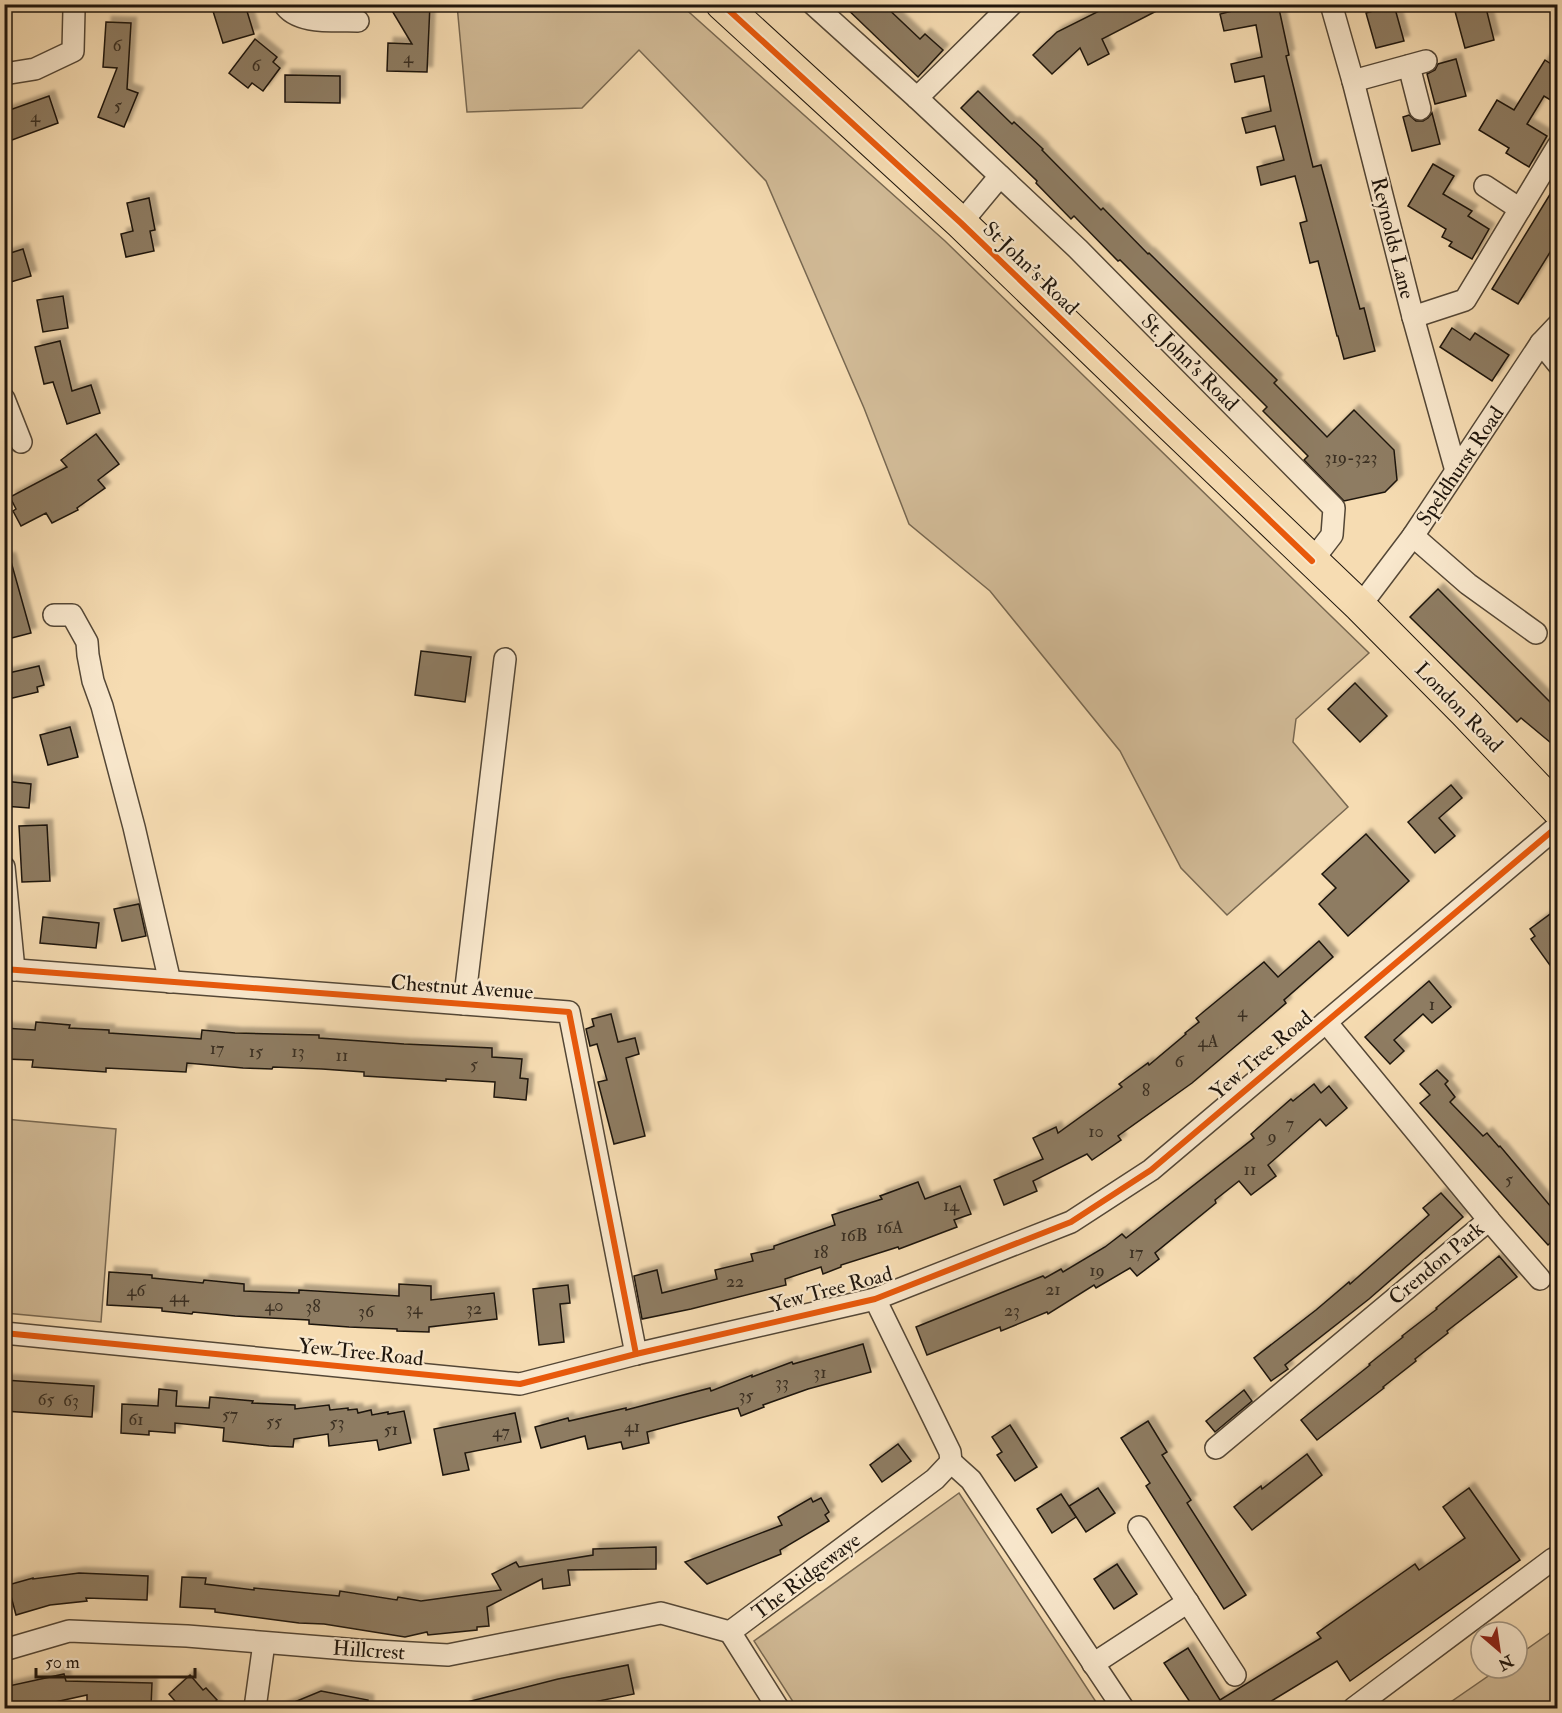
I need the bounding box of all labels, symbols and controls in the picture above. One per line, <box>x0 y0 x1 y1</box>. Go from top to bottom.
house number: 6 <box>112 34 122 57</box>
house number: 4 <box>403 46 414 69</box>
house number: 6 <box>251 54 261 77</box>
house number: 5 <box>114 94 122 117</box>
house number: 4 <box>30 105 41 128</box>
street label: Reynolds Lane <box>1364 175 1421 302</box>
street label: St John's Road <box>977 216 1085 321</box>
street label: St. John's Road <box>1135 308 1245 417</box>
street label: Speldhurst Road <box>1410 401 1511 531</box>
house number: 319-323 <box>1324 446 1378 469</box>
street label: London Road <box>1409 656 1509 759</box>
street label: Chestnut Avenue <box>390 969 534 1006</box>
house number: 1 <box>1429 993 1435 1016</box>
house number: 4 <box>1237 1000 1248 1023</box>
street label: Yew Tree Road <box>1205 1004 1319 1106</box>
house number: 4A <box>1197 1030 1219 1053</box>
house number: 17 <box>210 1037 224 1060</box>
house number: 15 <box>249 1040 263 1063</box>
house number: 13 <box>291 1040 305 1063</box>
house number: 11 <box>336 1044 348 1067</box>
house number: 6 <box>1174 1050 1184 1073</box>
house number: 5 <box>470 1053 478 1076</box>
house number: 8 <box>1142 1079 1150 1102</box>
house number: 7 <box>1286 1112 1294 1135</box>
house number: 10 <box>1088 1120 1104 1143</box>
house number: 9 <box>1265 1125 1277 1148</box>
house number: 11 <box>1244 1158 1256 1181</box>
house number: 5 <box>1505 1168 1513 1191</box>
house number: 14 <box>943 1194 960 1217</box>
house number: 16A <box>877 1216 904 1239</box>
street label: Crendon Park <box>1383 1216 1490 1311</box>
house number: 16B <box>840 1224 868 1247</box>
house number: 18 <box>814 1241 828 1264</box>
house number: 17 <box>1129 1241 1143 1264</box>
house number: 19 <box>1089 1259 1105 1282</box>
street label: Yew Tree Road <box>767 1260 896 1319</box>
house number: 22 <box>726 1270 744 1293</box>
house number: 21 <box>1045 1278 1061 1301</box>
house number: 46 <box>127 1279 146 1302</box>
house number: 44 <box>169 1285 190 1308</box>
house number: 40 <box>265 1294 283 1317</box>
house number: 38 <box>305 1295 321 1318</box>
house number: 34 <box>406 1297 424 1320</box>
house number: 32 <box>466 1297 482 1320</box>
house number: 23 <box>1004 1299 1020 1322</box>
house number: 36 <box>358 1300 375 1323</box>
street label: Yew Tree Road <box>297 1333 425 1373</box>
house number: 31 <box>813 1361 827 1384</box>
house number: 33 <box>775 1371 789 1394</box>
house number: 35 <box>739 1384 753 1407</box>
house number: 65 <box>38 1388 55 1411</box>
house number: 63 <box>63 1389 79 1412</box>
house number: 57 <box>222 1403 238 1426</box>
house number: 61 <box>128 1408 144 1431</box>
house number: 55 <box>266 1410 282 1433</box>
house number: 53 <box>330 1411 344 1434</box>
house number: 41 <box>624 1415 640 1438</box>
house number: 51 <box>384 1418 398 1441</box>
house number: 47 <box>492 1420 510 1443</box>
street label: The Ridgewaye <box>747 1527 866 1626</box>
north arrow <box>1469 1620 1529 1680</box>
street label: Hillcrest <box>332 1635 406 1667</box>
scale bar <box>36 1641 195 1679</box>
text: N <box>1494 1650 1518 1675</box>
text: 50 m <box>45 1651 80 1674</box>

